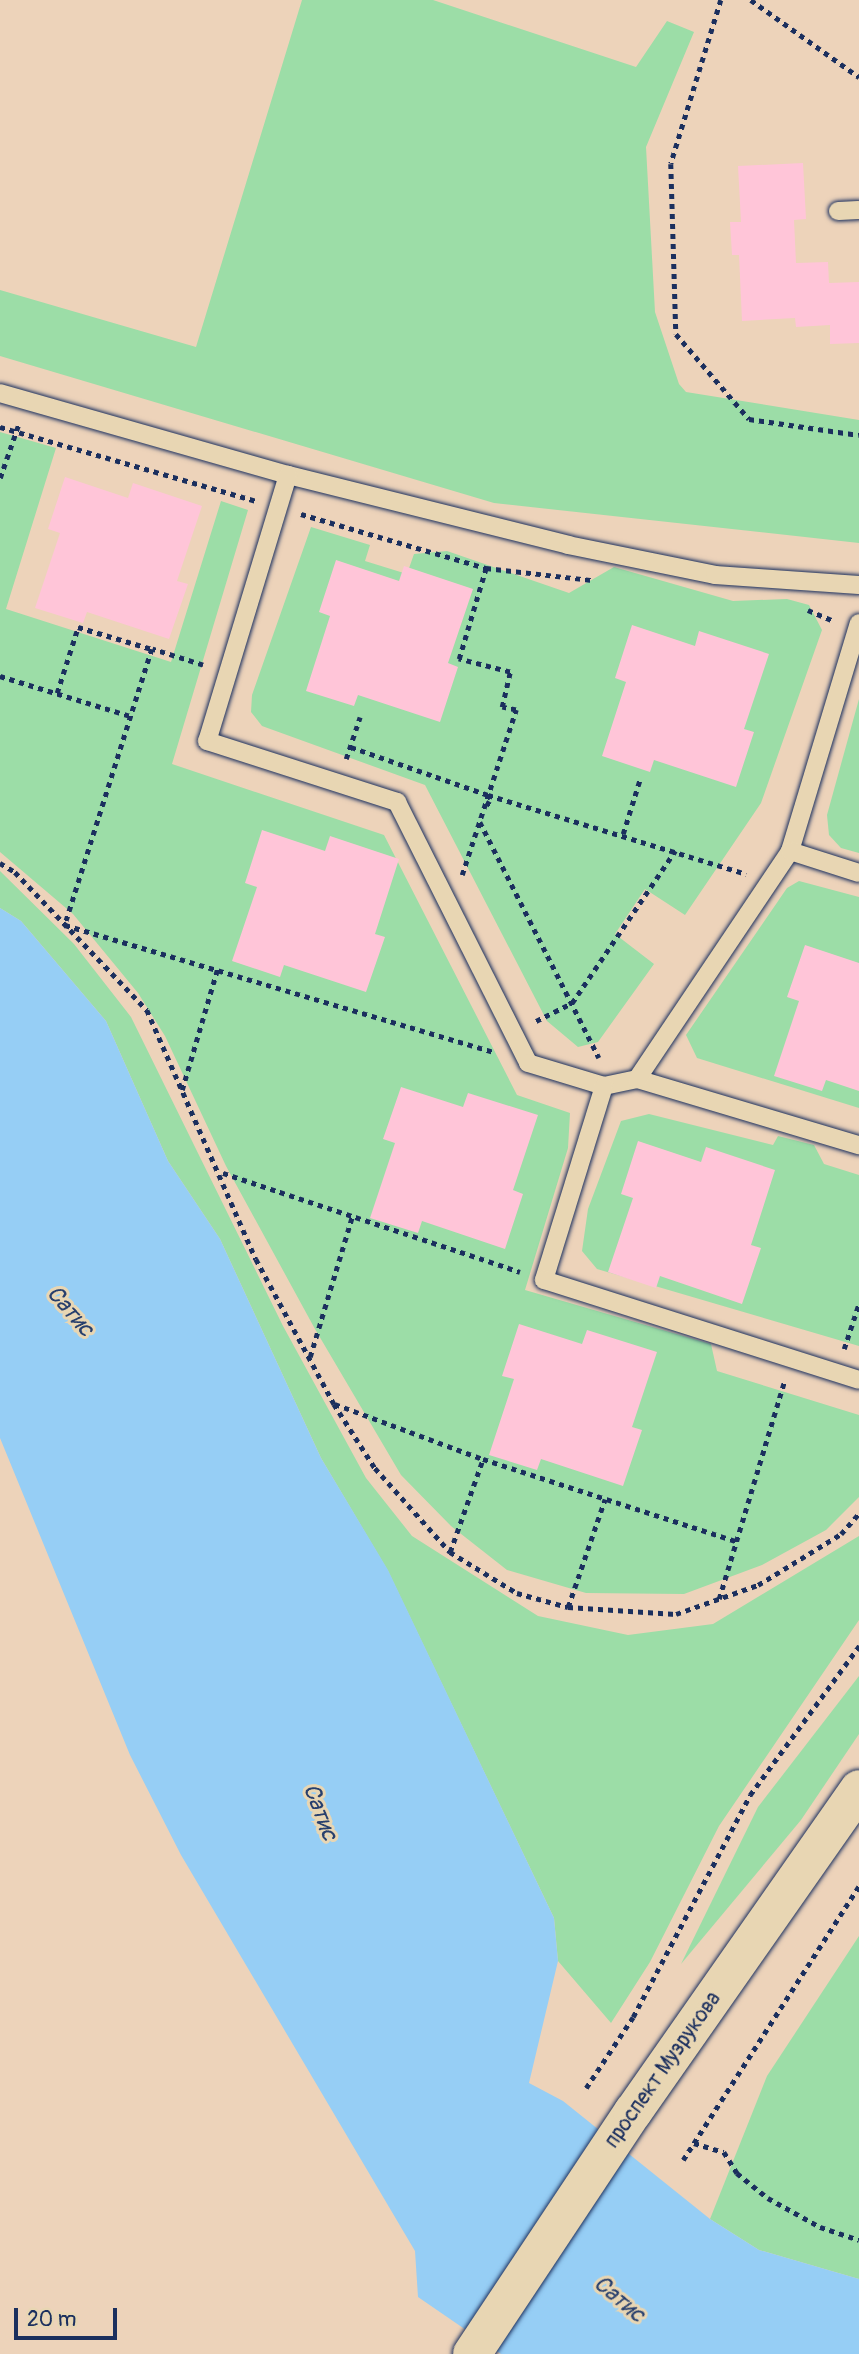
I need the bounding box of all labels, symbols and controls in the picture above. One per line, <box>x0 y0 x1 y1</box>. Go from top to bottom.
water label: Сатис <box>40 1280 100 1342</box>
water label: Сатис <box>297 1780 343 1844</box>
street label: проспект Музрукова <box>600 1987 726 2153</box>
water label: Сатис <box>588 2270 650 2328</box>
scale bar <box>18 2294 121 2338</box>
text: 20 m <box>27 2306 76 2333</box>

